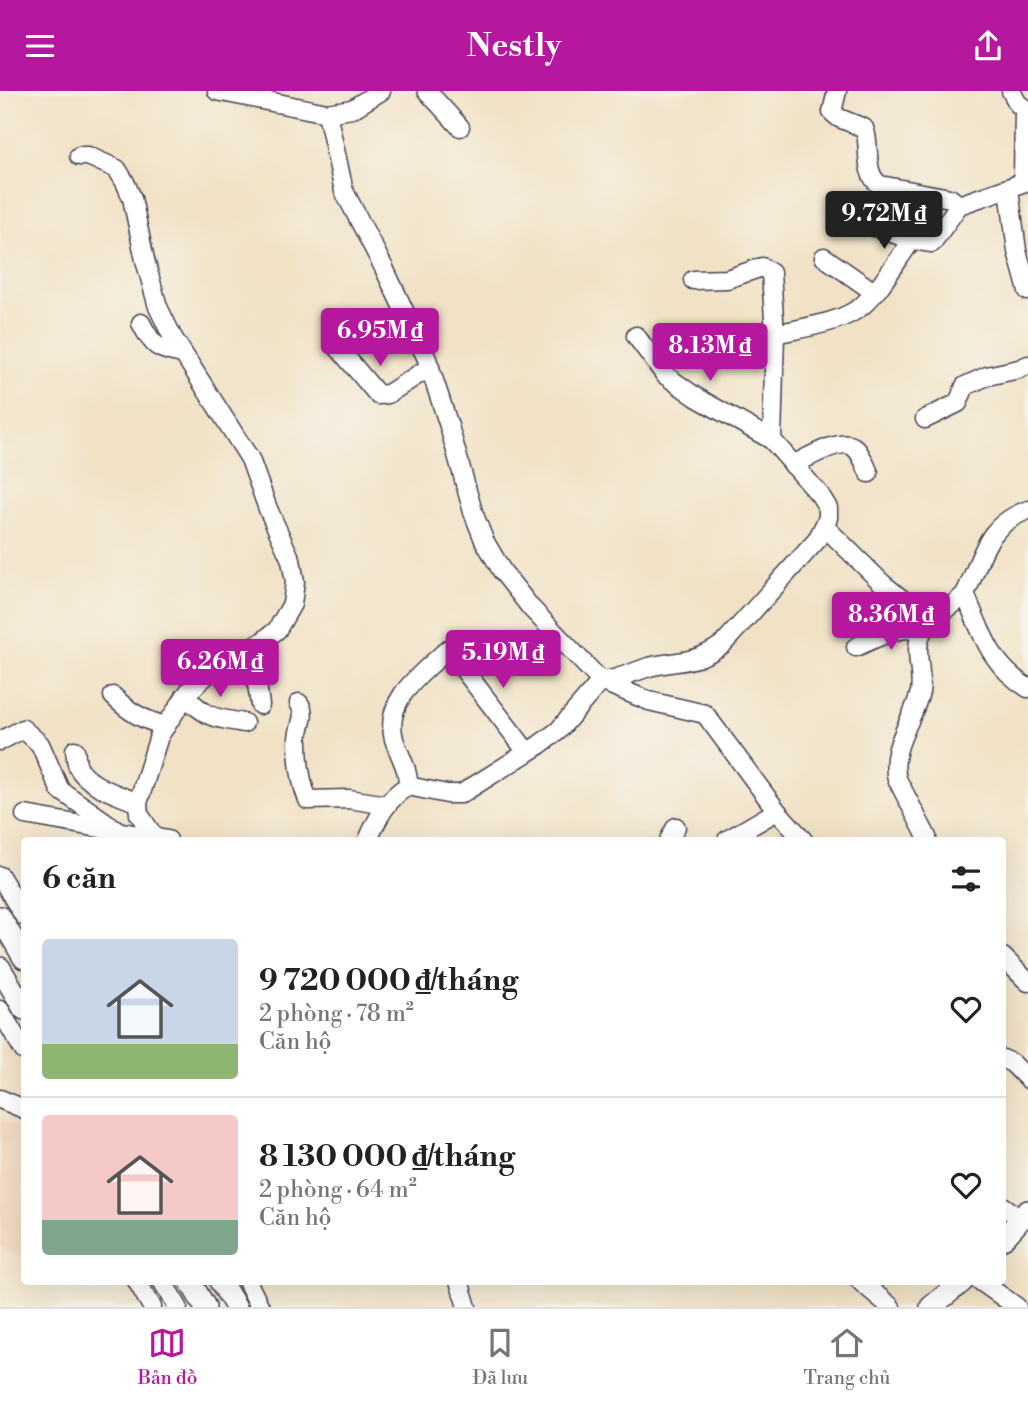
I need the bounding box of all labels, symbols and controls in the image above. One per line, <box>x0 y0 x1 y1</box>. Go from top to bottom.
text: Nestly <box>467 26 561 66</box>
icon: menu <box>21 27 59 65</box>
icon: share <box>969 27 1007 65</box>
pin: 9.72M ₫ <box>819 191 949 251</box>
text: 9.72M ₫ <box>841 200 927 228</box>
pin: 6.95M ₫ <box>315 309 445 368</box>
text: 6.95M ₫ <box>337 317 423 345</box>
pin: 8.13M ₫ <box>645 323 775 383</box>
text: 8.13M ₫ <box>669 332 751 360</box>
pin: 8.36M ₫ <box>826 593 956 652</box>
text: 8.36M ₫ <box>848 601 934 629</box>
pin: 5.19M ₫ <box>438 631 568 690</box>
pin: 6.26M ₫ <box>155 639 285 699</box>
text: 5.19M ₫ <box>462 639 544 667</box>
text: 6.26M ₫ <box>177 648 263 676</box>
text: 6 căn <box>42 860 116 898</box>
icon: filters <box>947 860 985 898</box>
text: 9 720 000 ₫/tháng <box>259 962 518 1000</box>
icon: home <box>98 967 182 1051</box>
icon: heart <box>947 990 985 1028</box>
text: 2 phòng · 78 m² <box>259 1000 414 1028</box>
text: Căn hộ <box>259 1028 332 1056</box>
text: 8 130 000 ₫/tháng <box>259 1138 515 1176</box>
icon: home <box>98 1143 182 1227</box>
icon: heart <box>947 1166 985 1204</box>
text: 2 phòng · 64 m² <box>259 1176 417 1204</box>
text: Căn hộ <box>259 1204 332 1232</box>
tab: Bản đồ <box>138 1324 197 1390</box>
tab: Đã lưu <box>473 1324 528 1390</box>
tab: Trang chủ <box>803 1324 890 1390</box>

